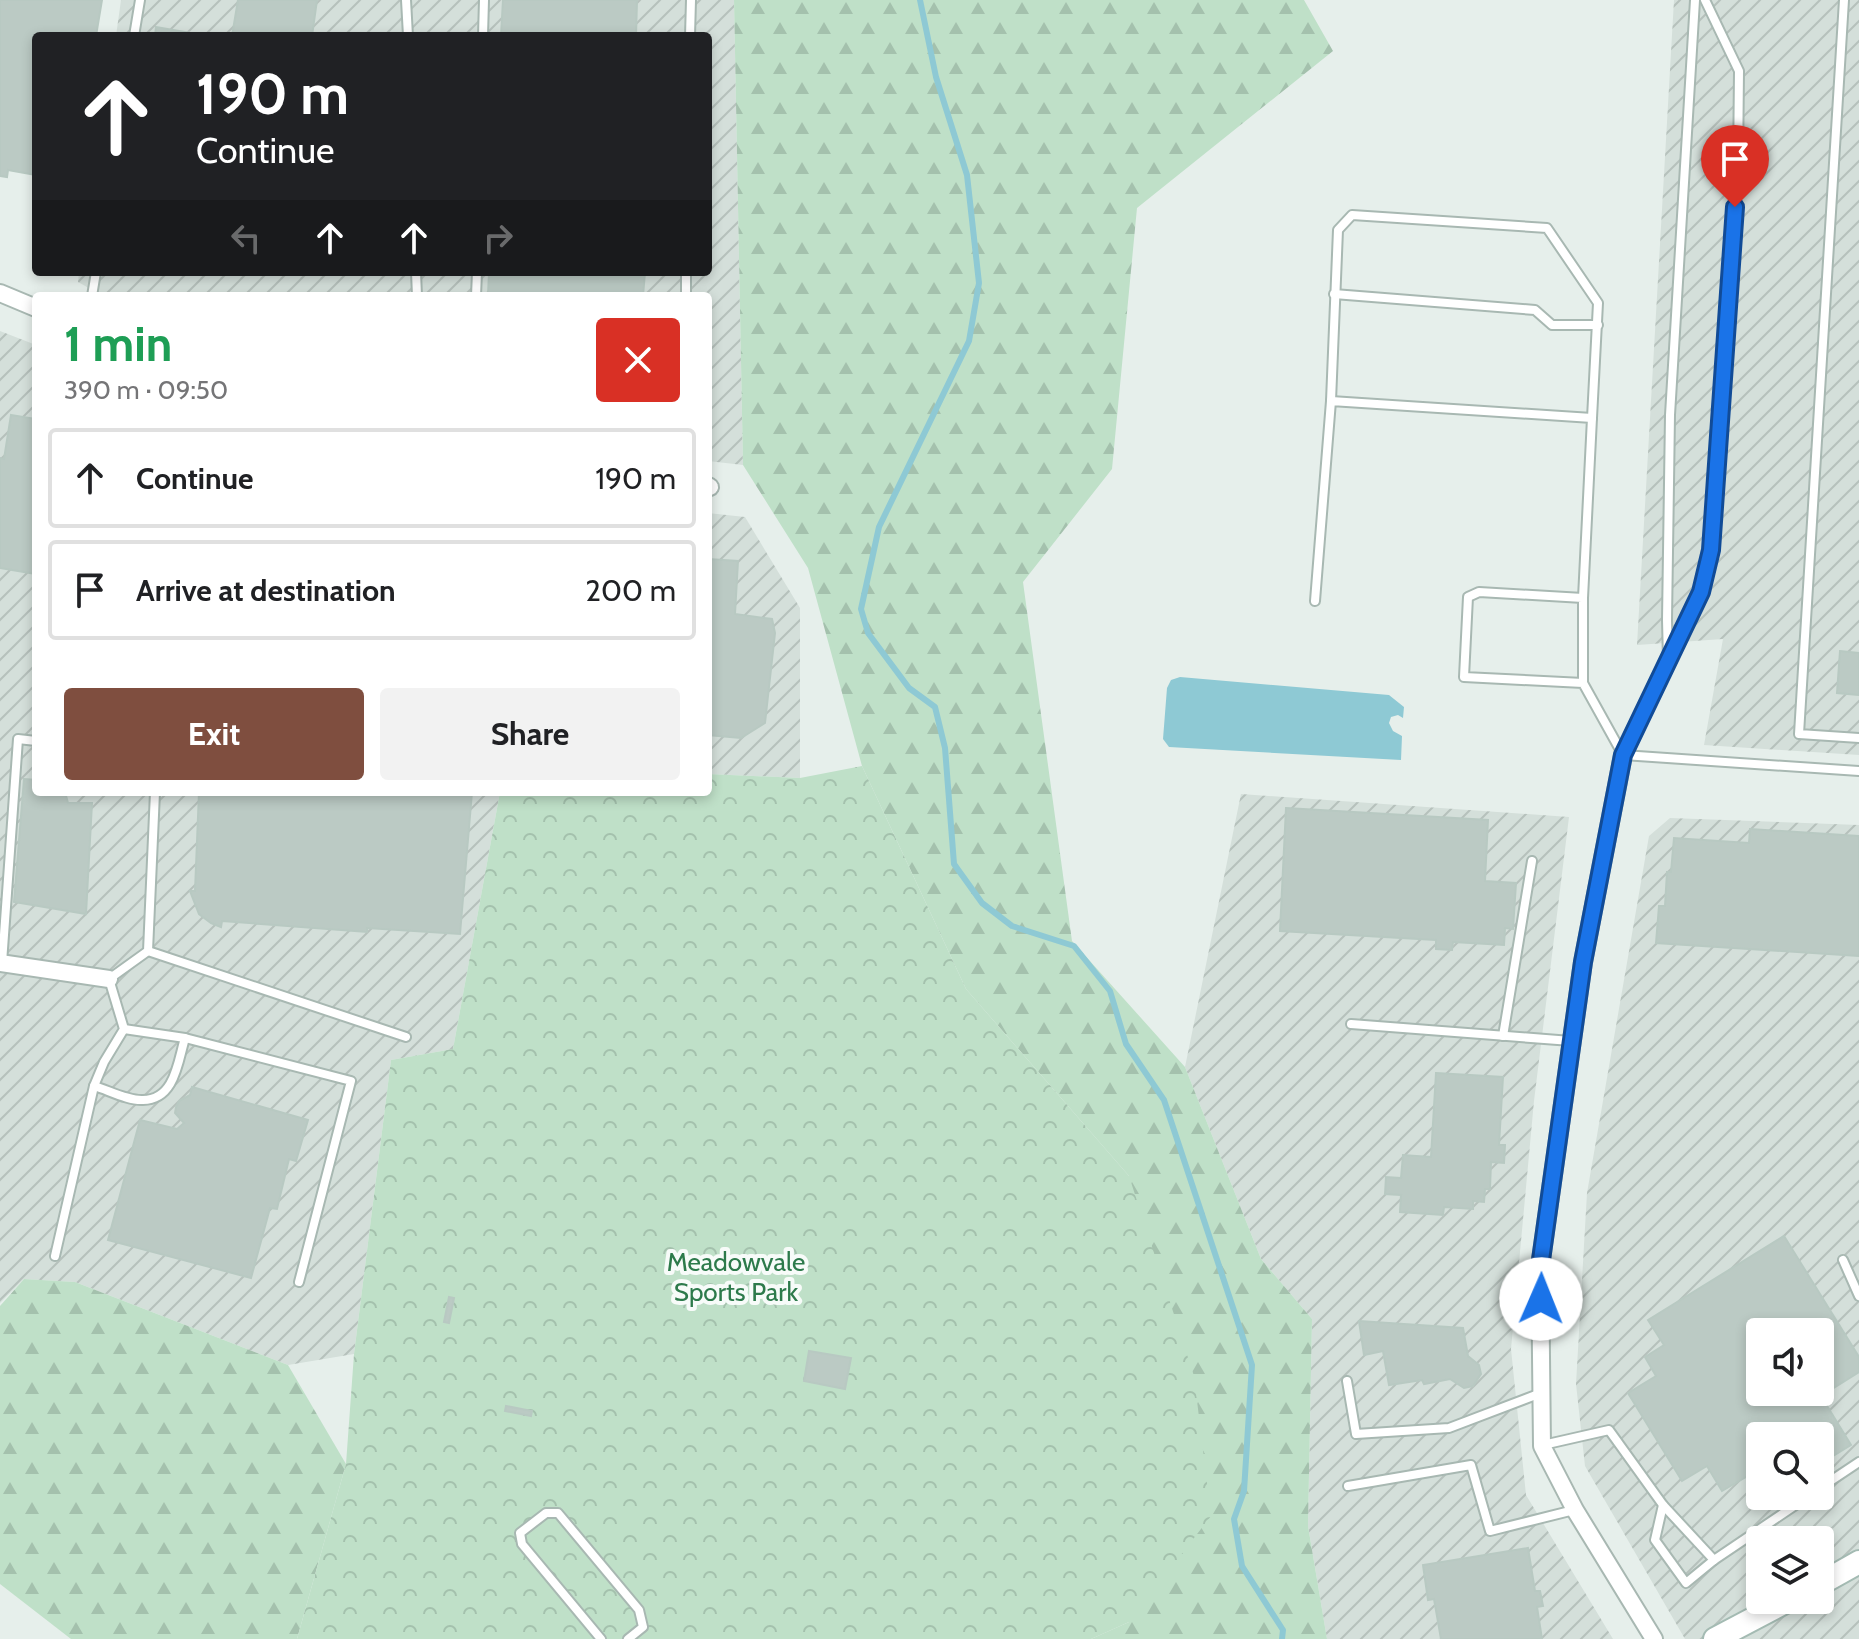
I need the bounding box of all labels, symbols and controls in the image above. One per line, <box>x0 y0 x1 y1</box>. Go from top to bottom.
text: 190 m <box>196 60 349 128</box>
icon: ahead <box>64 64 168 168</box>
pin <box>1701 125 1769 207</box>
text: Continue <box>196 128 335 172</box>
icon: arrive <box>1713 137 1757 181</box>
icon: left <box>224 216 268 260</box>
icon: ahead <box>308 216 352 260</box>
icon: ahead <box>392 216 436 260</box>
icon: right <box>476 216 520 260</box>
text: 1 min <box>64 315 172 373</box>
button: close <box>596 318 680 402</box>
text: 390 m · 09:50 <box>64 374 228 406</box>
icon: ahead <box>68 456 112 500</box>
text: Continue <box>136 460 253 497</box>
text: 190 m <box>595 460 676 497</box>
icon: arrive <box>68 568 112 612</box>
text: Arrive at destination <box>136 572 396 609</box>
text: 200 m <box>585 572 676 609</box>
button: Exit <box>64 688 364 780</box>
button: Share <box>380 688 680 780</box>
park label: Meadowvale Sports Park <box>667 1246 805 1308</box>
position arrow <box>1499 1257 1583 1341</box>
map controls <box>1746 1318 1834 1614</box>
button: sound <box>1746 1318 1834 1406</box>
button: search <box>1746 1422 1834 1510</box>
button: layers <box>1746 1526 1834 1614</box>

